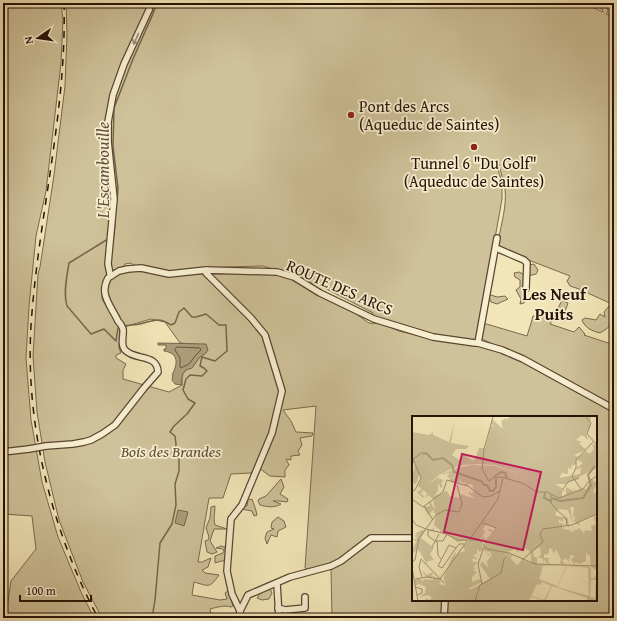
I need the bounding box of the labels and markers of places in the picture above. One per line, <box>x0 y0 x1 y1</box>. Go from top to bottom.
place label: Pont des Arcs (Aqueduc de Saintes) <box>359 94 499 136</box>
marker: Pont des Arcs (Aqueduc de Saintes) <box>346 110 356 120</box>
marker: Tunnel 6 "Du Golf" (Aqueduc de Saintes) <box>469 142 479 152</box>
place label: Tunnel 6 "Du Golf" (Aqueduc de Saintes) <box>404 151 544 193</box>

